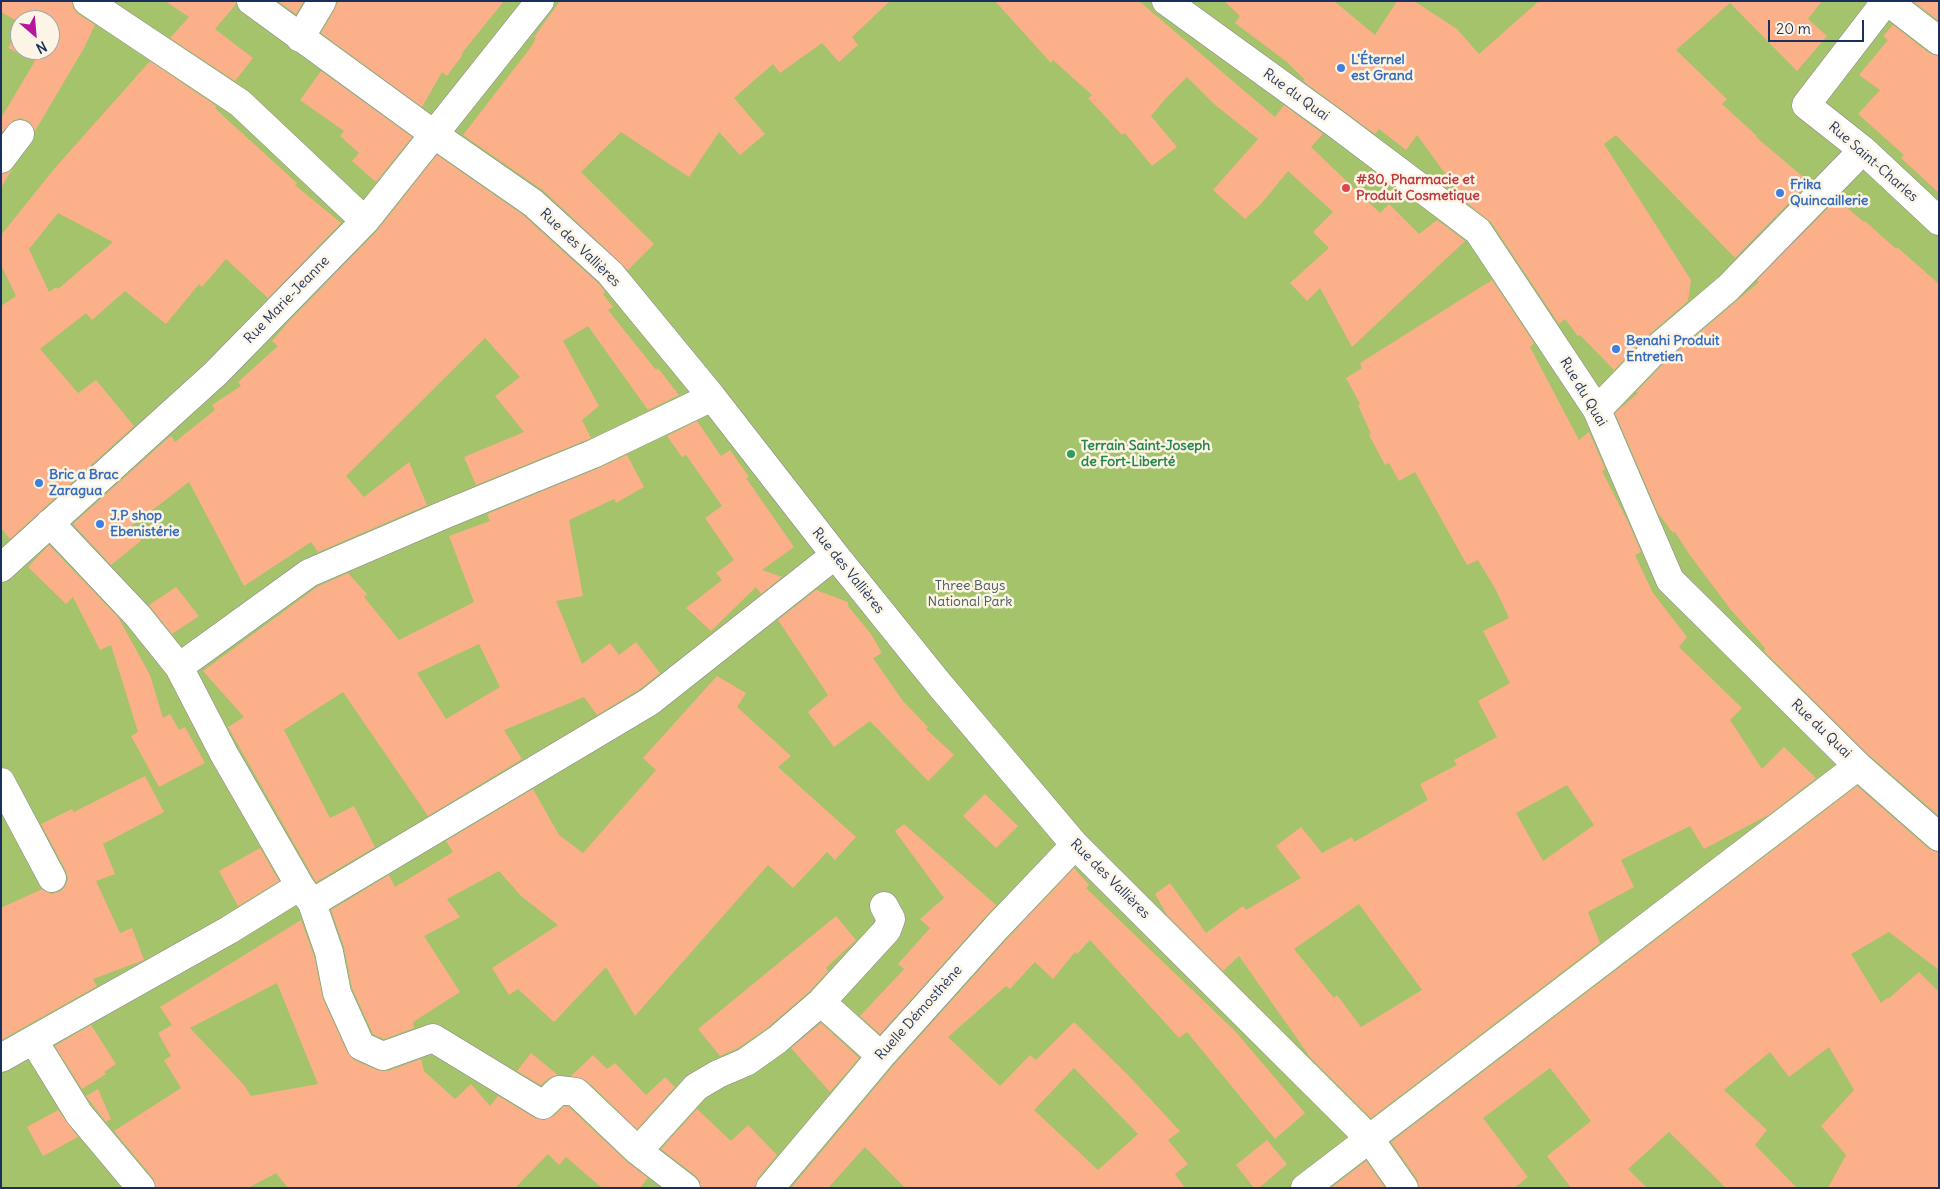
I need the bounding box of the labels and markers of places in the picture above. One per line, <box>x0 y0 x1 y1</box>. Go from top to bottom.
place label: L'Éternel est Grand <box>1351 52 1413 84</box>
marker: L'Éternel est Grand <box>1335 62 1347 74</box>
place label: #80, Pharmacie et Produit Cosmetique <box>1356 172 1480 204</box>
place label: Frika Quincaillerie <box>1790 177 1868 210</box>
marker: #80, Pharmacie et Produit Cosmetique <box>1340 182 1352 194</box>
marker: Frika Quincaillerie <box>1774 187 1786 199</box>
place label: Benahi Produit Entretien <box>1626 333 1719 366</box>
marker: Benahi Produit Entretien <box>1610 343 1622 355</box>
place label: Terrain Saint-Joseph de Fort-Liberté <box>1081 438 1210 471</box>
marker: Terrain Saint-Joseph de Fort-Liberté <box>1065 448 1077 460</box>
place label: Bric a Brac Zaragua <box>49 467 119 500</box>
marker: Bric a Brac Zaragua <box>33 477 45 489</box>
place label: J.P shop Ebenistérie <box>110 508 180 540</box>
marker: J.P shop Ebenistérie <box>94 518 106 530</box>

